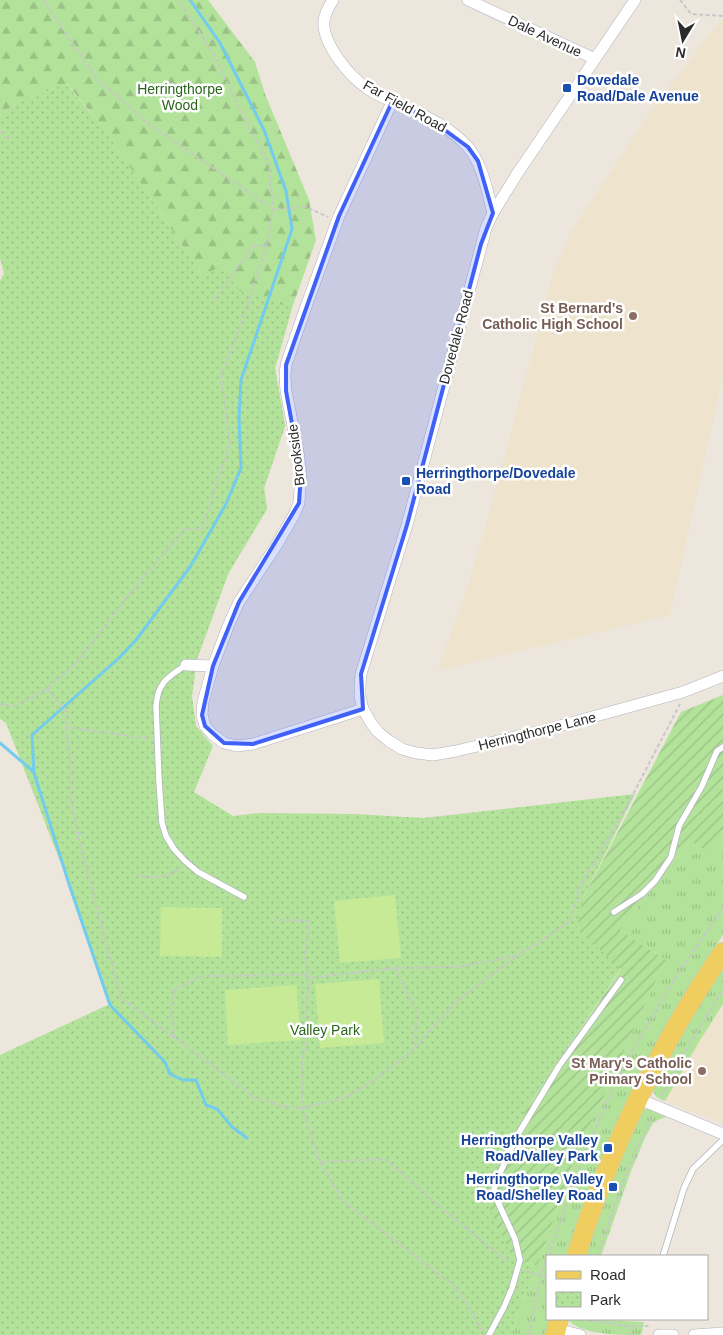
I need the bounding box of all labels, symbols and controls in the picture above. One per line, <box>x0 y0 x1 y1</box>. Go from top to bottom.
street label: Dale Avenue <box>506 12 584 60</box>
north arrow <box>658 15 708 65</box>
text: N <box>674 44 687 62</box>
place label: Dovedale Road/Dale Avenue <box>577 72 699 104</box>
street label: Far Field Road <box>361 77 449 135</box>
park label: Herringthorpe Wood <box>137 81 223 113</box>
marker: Dovedale Road/Dale Avenue <box>561 82 573 94</box>
street label: Dovedale Road <box>436 288 476 386</box>
place label: St Bernard's Catholic High School <box>482 300 623 332</box>
marker: St Bernard's Catholic High School <box>627 310 639 322</box>
street label: Brookside <box>284 423 308 487</box>
place label: Herringthorpe/Dovedale Road <box>416 465 576 497</box>
marker: Herringthorpe/Dovedale Road <box>400 475 412 487</box>
street label: Herringthorpe Lane <box>477 709 598 753</box>
park label: Valley Park <box>290 1022 361 1038</box>
place label: St Mary's Catholic Primary School <box>571 1055 692 1087</box>
marker: St Mary's Catholic Primary School <box>696 1065 708 1077</box>
place label: Herringthorpe Valley Road/Valley Park <box>461 1132 598 1164</box>
marker: Herringthorpe Valley Road/Valley Park <box>602 1142 614 1154</box>
place label: Herringthorpe Valley Road/Shelley Road <box>466 1171 603 1203</box>
marker: Herringthorpe Valley Road/Shelley Road <box>607 1181 619 1193</box>
legend <box>546 1255 708 1320</box>
text: Road <box>590 1266 626 1283</box>
text: Park <box>590 1291 621 1308</box>

